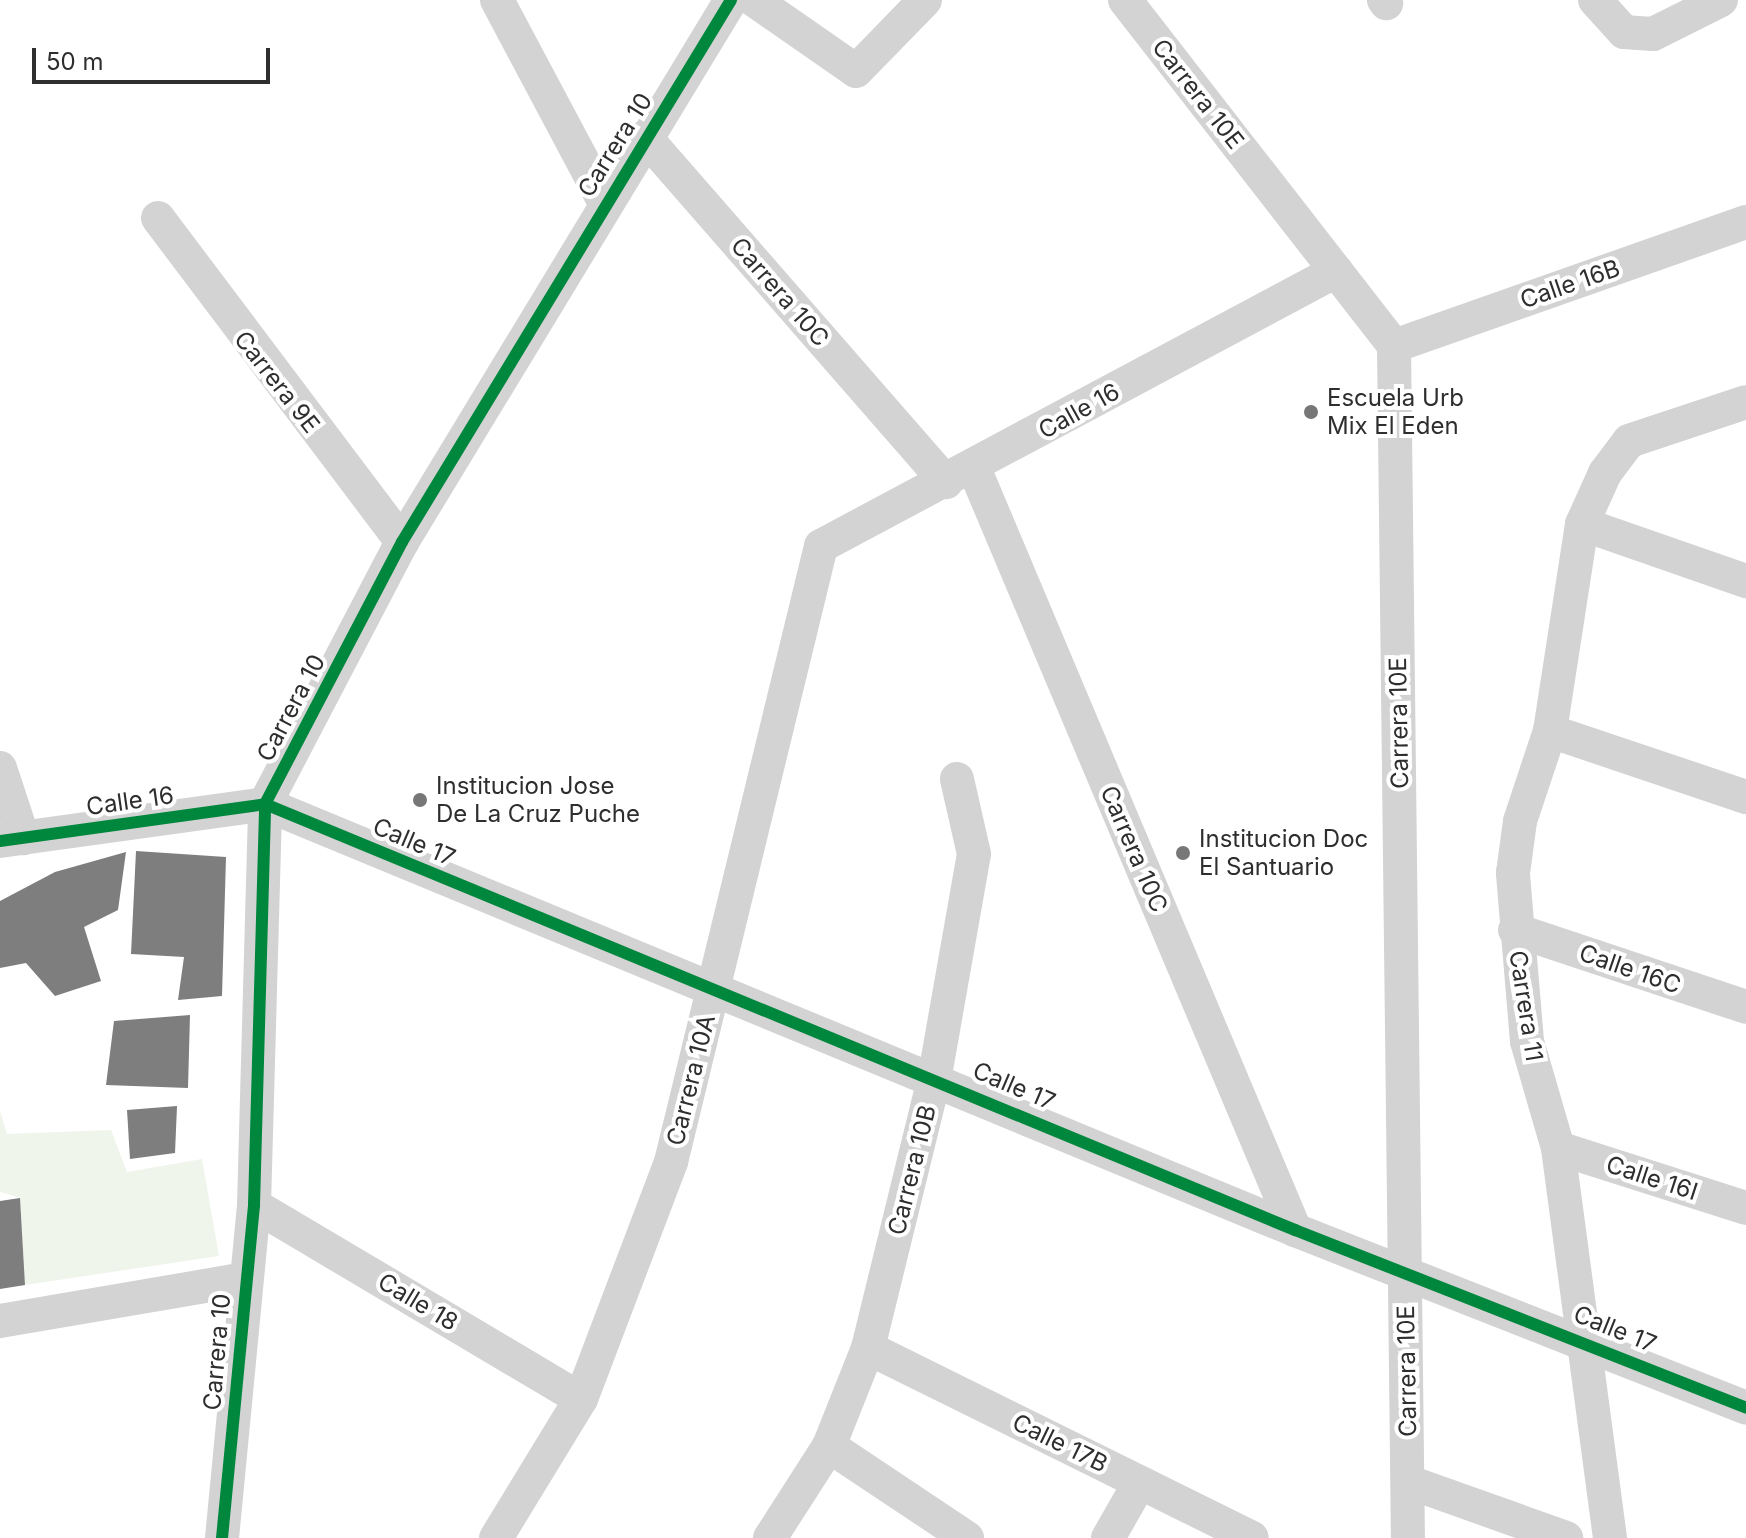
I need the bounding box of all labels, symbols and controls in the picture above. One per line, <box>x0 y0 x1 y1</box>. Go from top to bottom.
scale bar <box>36 32 274 82</box>
street label: Carrera 10E <box>1146 33 1250 155</box>
text: 50 m <box>46 47 104 76</box>
street label: Carrera 10 <box>572 88 658 202</box>
street label: Carrera 10C <box>725 232 835 352</box>
street label: Calle 16B <box>1516 254 1624 314</box>
street label: Carrera 9E <box>228 325 326 439</box>
street label: Calle 16 <box>1034 377 1124 445</box>
place label: Escuela Urb Mix El Eden <box>1327 384 1464 440</box>
marker: Escuela Urb Mix El Eden <box>1302 403 1320 421</box>
street label: Carrera 10 <box>251 649 331 767</box>
street label: Carrera 10E <box>1383 657 1415 789</box>
place label: Institucion Jose De La Cruz Puche <box>436 772 640 828</box>
street label: Calle 16 <box>84 781 176 821</box>
street label: Carrera 10C <box>1094 781 1174 917</box>
marker: Institucion Jose De La Cruz Puche <box>411 791 429 809</box>
street label: Calle 17 <box>368 812 460 872</box>
place label: Institucion Doc El Santuario <box>1199 825 1368 881</box>
marker: Institucion Doc El Santuario <box>1174 844 1192 862</box>
street label: Calle 16C <box>1575 938 1685 1000</box>
street label: Carrera 11 <box>1503 949 1549 1063</box>
street label: Carrera 10A <box>661 1012 721 1148</box>
street label: Calle 17 <box>968 1056 1060 1116</box>
street label: Carrera 10B <box>882 1102 942 1238</box>
street label: Calle 16I <box>1603 1150 1701 1206</box>
street label: Calle 18 <box>373 1267 463 1337</box>
street label: Carrera 10 <box>198 1292 236 1412</box>
street label: Calle 17 <box>1569 1299 1661 1359</box>
street label: Carrera 10E <box>1391 1305 1423 1437</box>
street label: Calle 17B <box>1008 1408 1112 1478</box>

